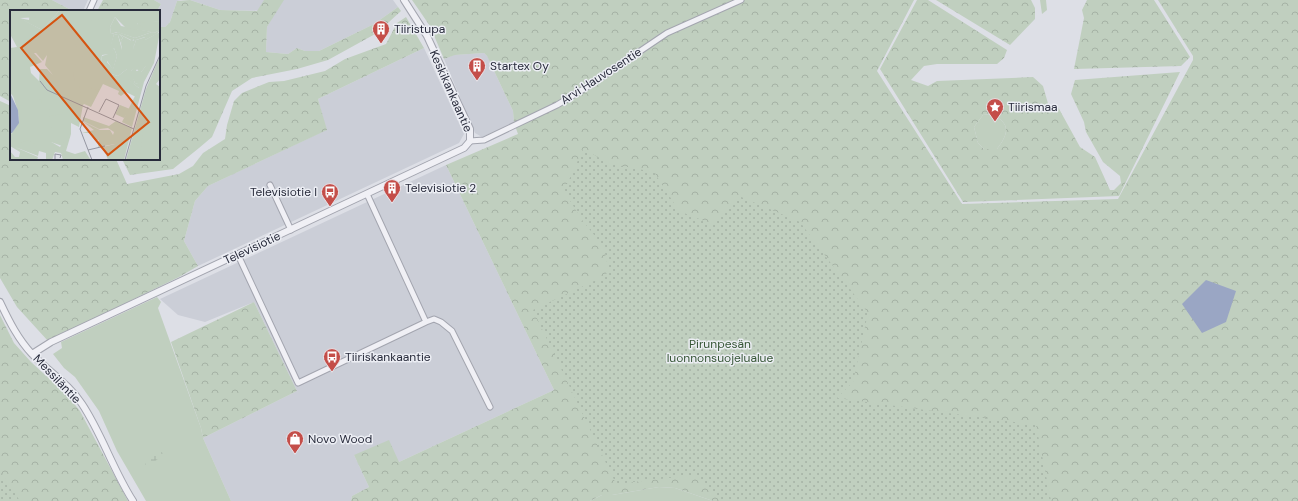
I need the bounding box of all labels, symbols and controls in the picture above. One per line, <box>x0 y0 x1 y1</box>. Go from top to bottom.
inset map <box>10 10 160 160</box>
building icon: Tiiristupa <box>371 19 391 44</box>
place label: Tiiristupa <box>394 21 445 37</box>
street label: Arvi Hauvosentie <box>557 44 645 108</box>
street label: Keskikankaantie <box>426 47 476 135</box>
building icon: Startex Oy <box>467 56 487 81</box>
place label: Startex Oy <box>490 58 549 74</box>
place icon: Tiirismaa <box>985 97 1005 122</box>
place label: Tiirismaa <box>1008 99 1058 115</box>
building icon: Televisiotie 2 <box>382 178 402 203</box>
place label: Televisiotie 2 <box>405 180 476 196</box>
bus stop icon: Televisiotie I <box>320 182 340 207</box>
place label: Televisiotie I <box>250 184 317 200</box>
street label: Televisiotie <box>221 228 283 268</box>
park label: Pirunpesän luonnonsuojelualue <box>667 336 774 366</box>
bus stop icon: Tiiriskankaantie <box>322 347 342 372</box>
place label: Tiiriskankaantie <box>345 349 431 365</box>
street label: Messiläntie <box>30 351 85 407</box>
shop icon: Novo Wood <box>285 429 305 454</box>
place label: Novo Wood <box>308 431 372 447</box>

